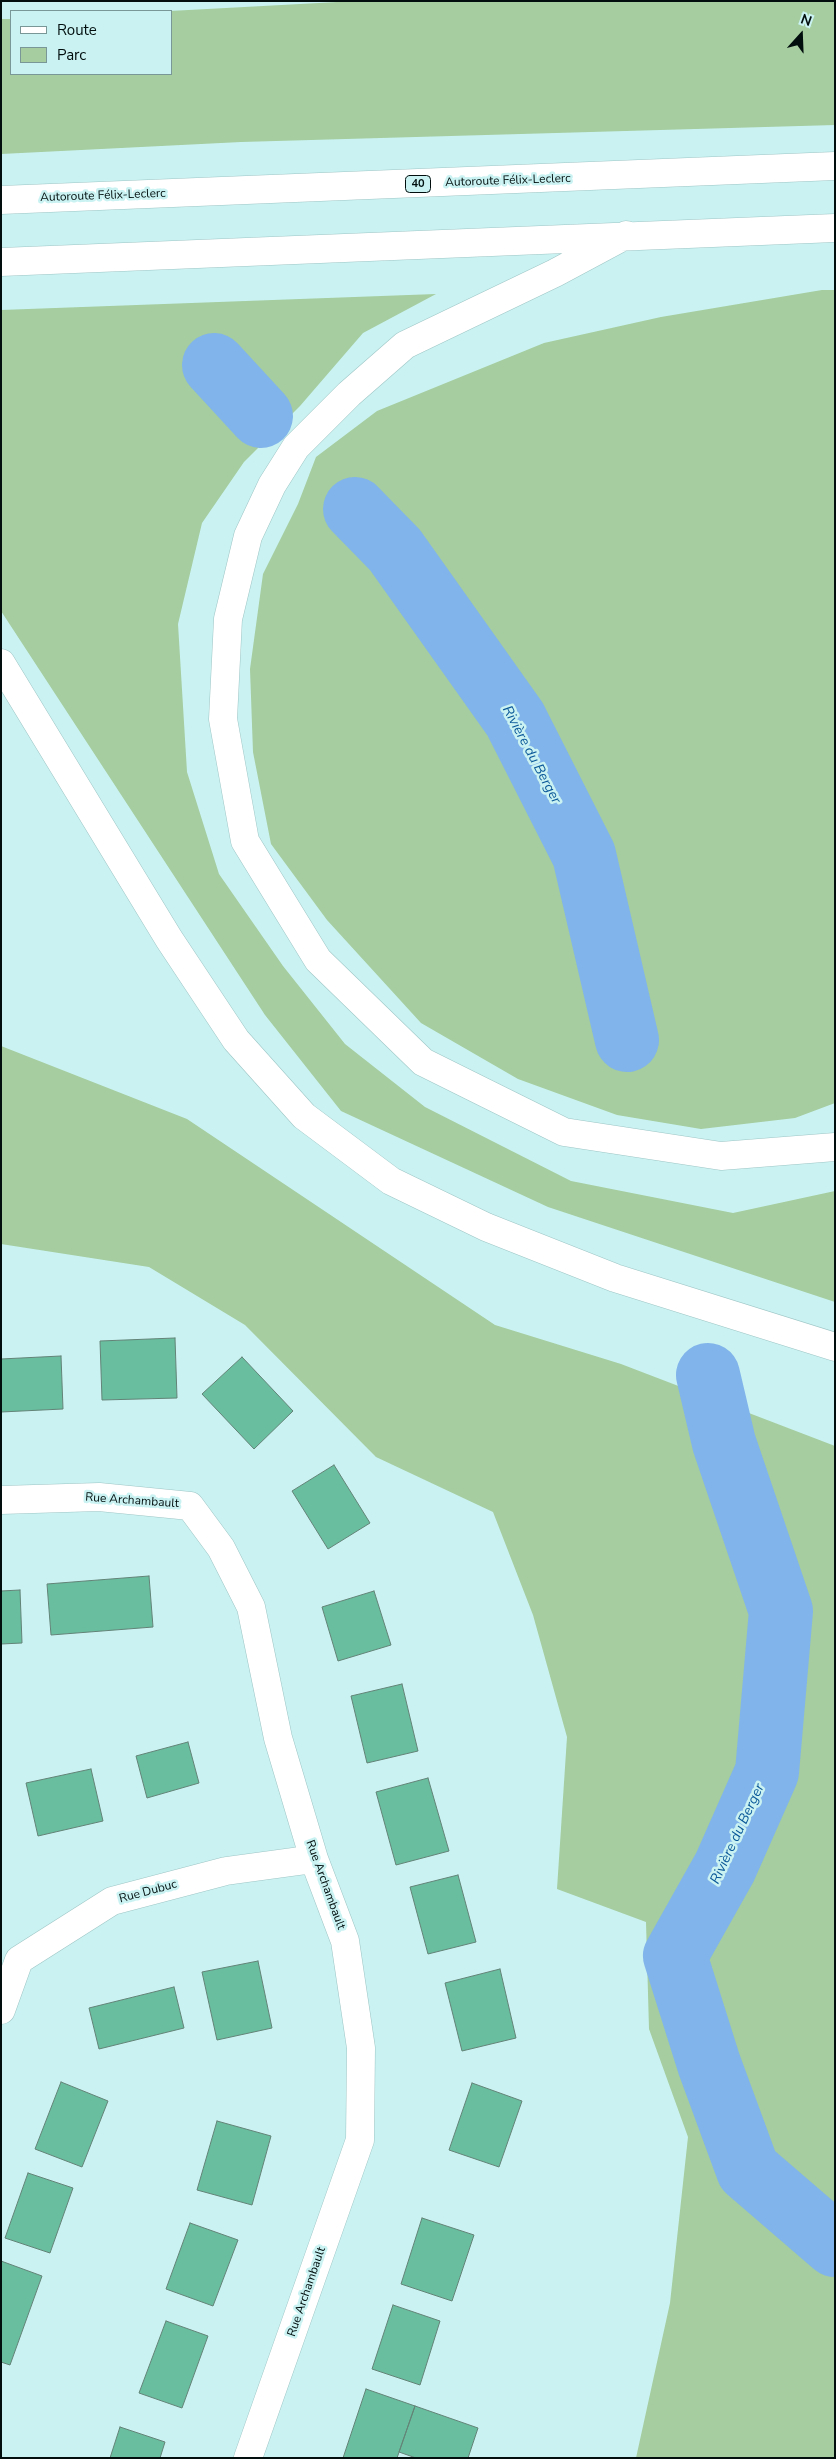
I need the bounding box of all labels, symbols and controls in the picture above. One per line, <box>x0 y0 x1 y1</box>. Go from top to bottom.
legend <box>10 10 172 75</box>
north arrow <box>776 10 826 60</box>
text: N <box>798 10 814 31</box>
text: Route <box>57 20 97 40</box>
text: Parc <box>57 45 86 65</box>
street label: Autoroute Félix-Leclerc <box>445 172 571 190</box>
road number: 40 <box>406 175 430 192</box>
street label: Autoroute Félix-Leclerc <box>40 187 166 205</box>
water label: Rivière du Berger <box>498 703 564 807</box>
street label: Rue Archambault <box>85 1491 179 1511</box>
water label: Rivière du Berger <box>707 1781 769 1887</box>
street label: Rue Archambault <box>302 1838 348 1932</box>
street label: Rue Dubuc <box>118 1877 178 1907</box>
street label: Rue Archambault <box>285 2245 329 2339</box>

